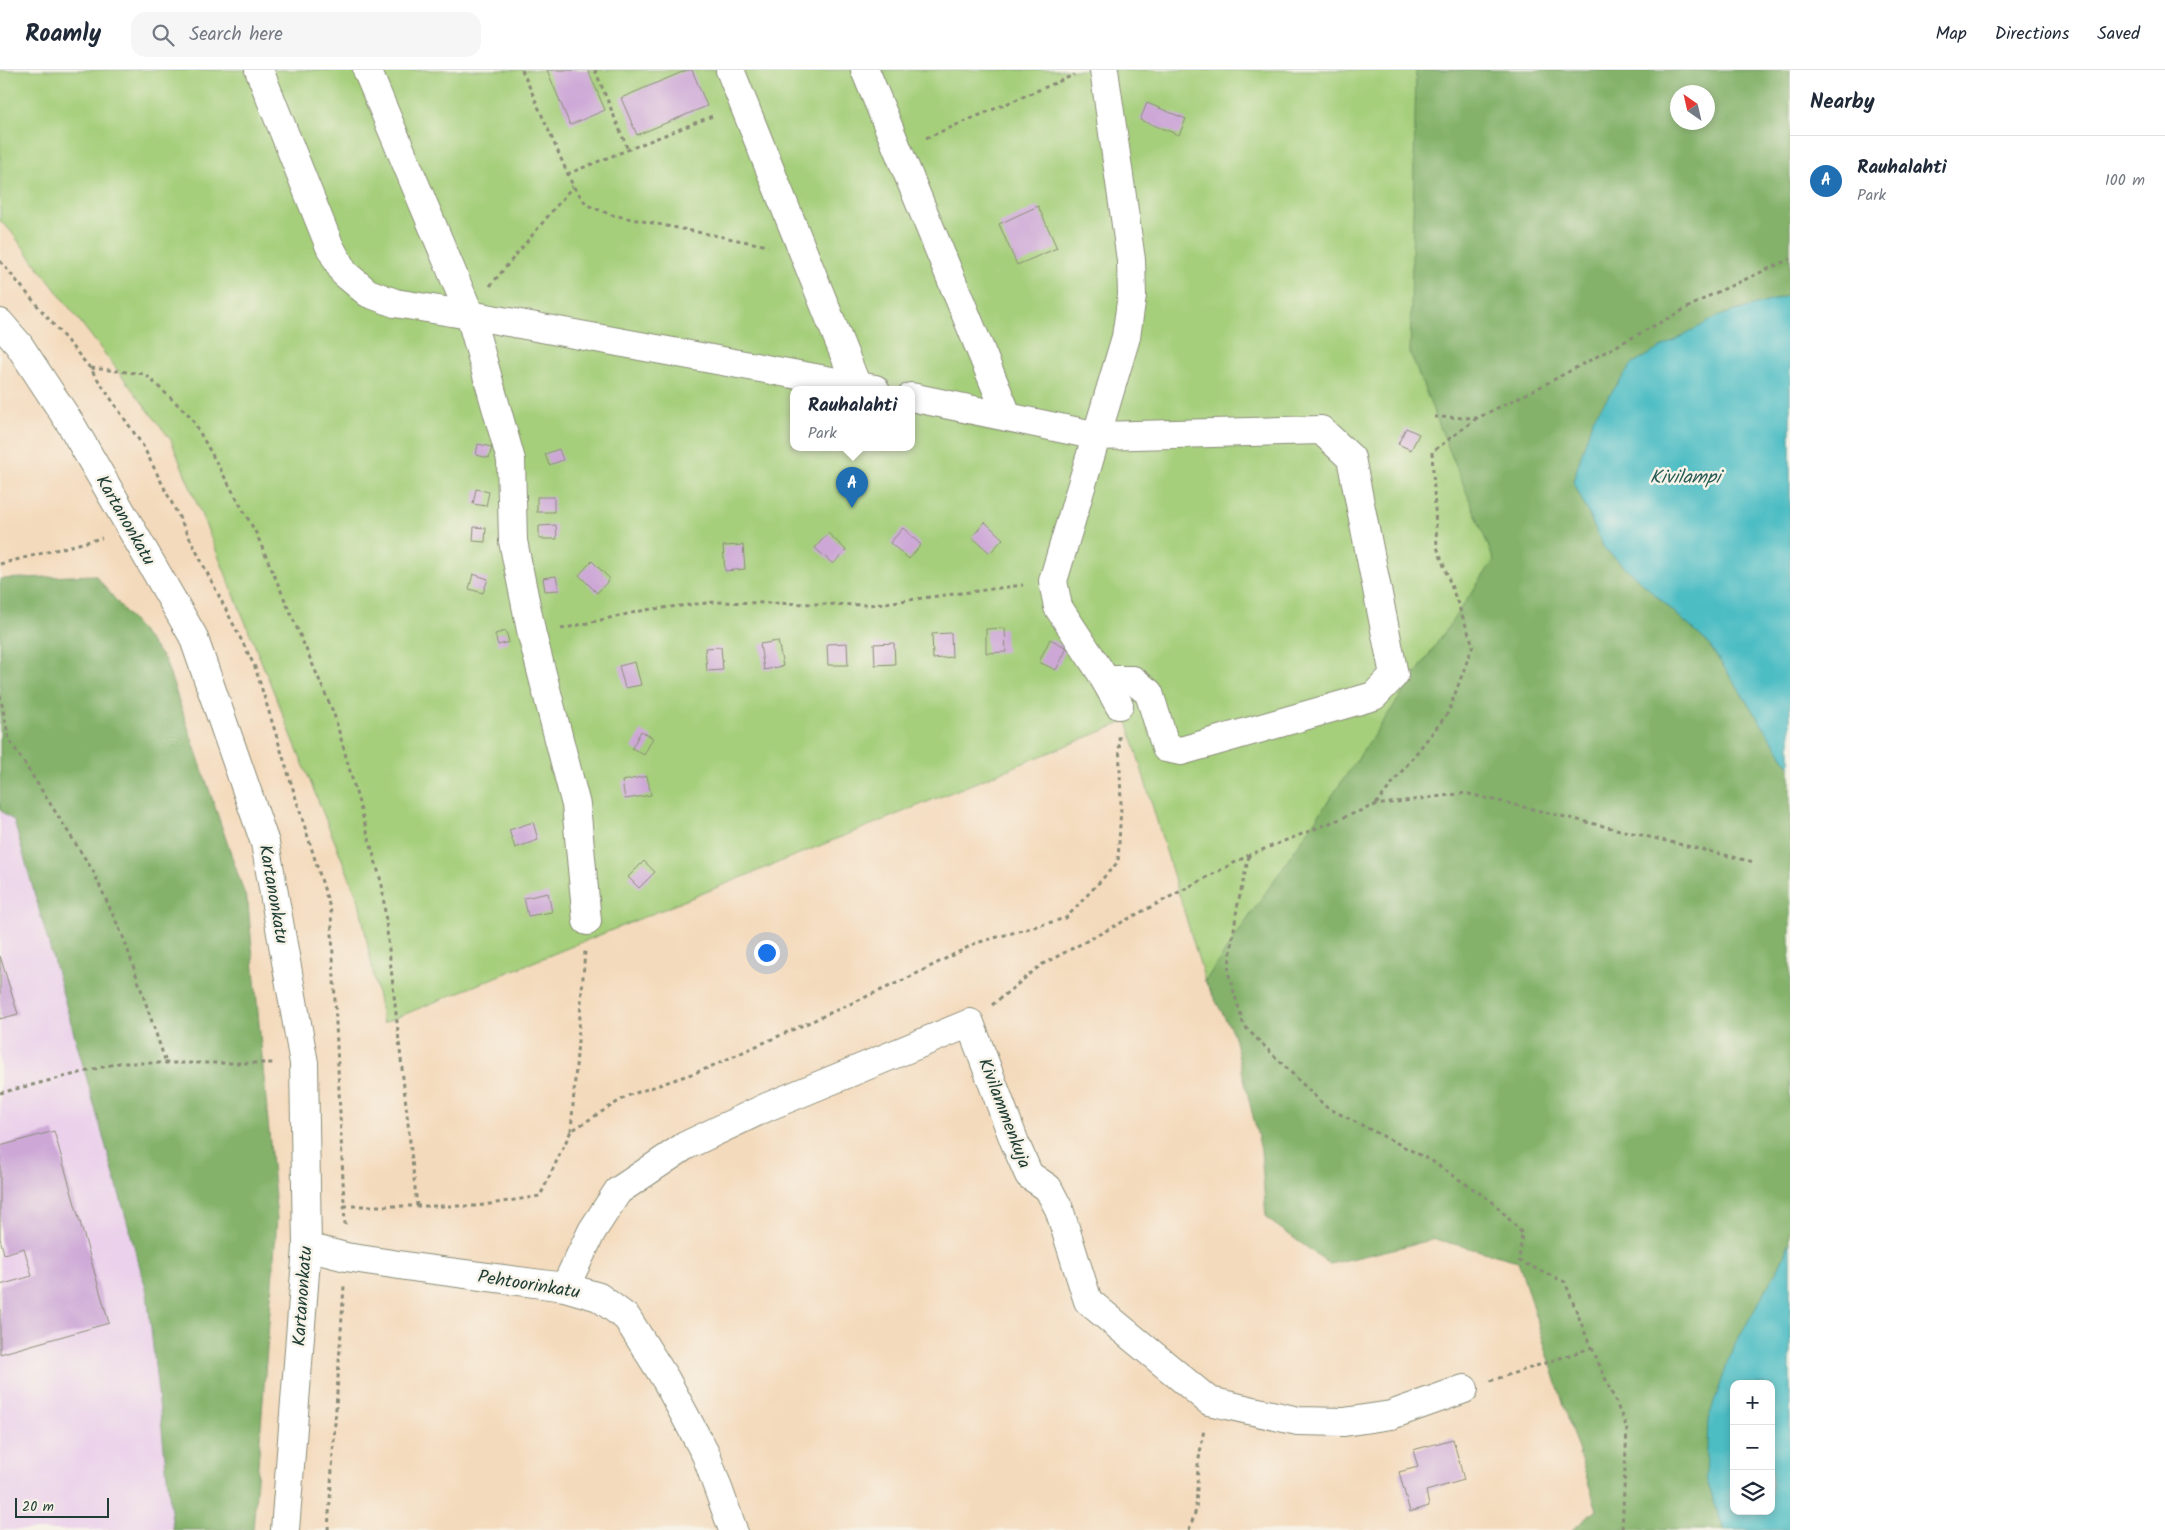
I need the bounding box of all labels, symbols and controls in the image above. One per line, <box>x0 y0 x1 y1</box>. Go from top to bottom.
search box <box>131 12 481 57</box>
text: Roamly <box>25 15 101 54</box>
text: Search here <box>189 20 283 50</box>
text: Map <box>1935 20 1967 49</box>
text: Directions <box>1995 20 2069 49</box>
text: Saved <box>2097 20 2140 49</box>
icon: search <box>149 21 177 49</box>
north arrow <box>1670 85 1715 130</box>
text: Nearby <box>1810 86 1875 119</box>
text: Rauhalahti <box>1857 153 1947 183</box>
text: A <box>1821 168 1831 193</box>
text: 100 m <box>2105 168 2145 193</box>
text: Park <box>1857 183 1886 208</box>
popup <box>790 386 915 451</box>
text: Rauhalahti <box>808 391 897 421</box>
text: Park <box>808 421 837 446</box>
water label: Kivilampi <box>1650 463 1725 493</box>
pin: A <box>836 467 868 508</box>
street label: Kartanonkatu <box>87 470 163 572</box>
street label: Kartanonkatu <box>250 842 296 947</box>
your location <box>754 940 780 966</box>
street label: Kivilammenkuja <box>969 1054 1038 1173</box>
street label: Kartanonkatu <box>286 1245 321 1347</box>
street label: Pehtoorinkatu <box>476 1263 582 1308</box>
map controls <box>1730 1380 1775 1515</box>
button: + <box>1730 1380 1775 1425</box>
button: − <box>1730 1425 1775 1470</box>
button: layers <box>1730 1470 1775 1515</box>
scale bar <box>15 1495 109 1518</box>
text: 20 m <box>22 1496 54 1518</box>

